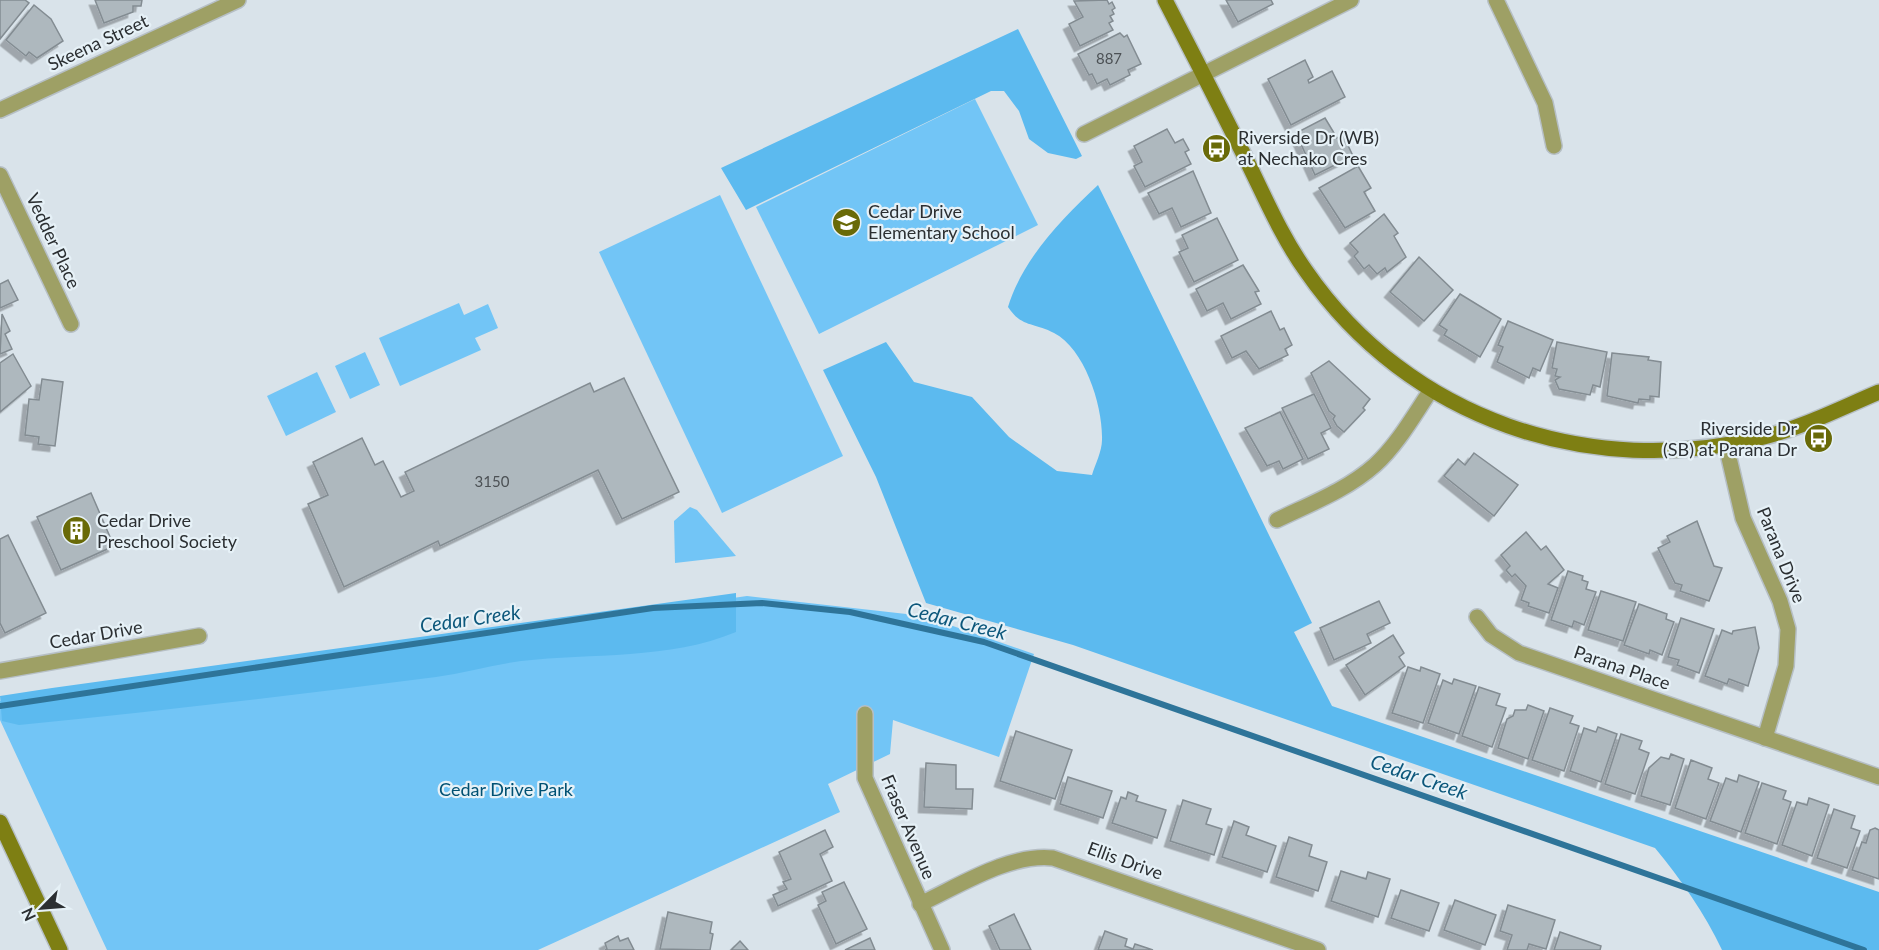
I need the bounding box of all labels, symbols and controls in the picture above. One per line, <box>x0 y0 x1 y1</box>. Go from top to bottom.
street label: Skeena Street <box>44 9 152 75</box>
house number: 887 <box>1096 49 1122 67</box>
place label: Riverside Dr (WB) at Nechako Cres <box>1238 126 1379 169</box>
bus stop icon: Riverside Dr (WB) at Nechako Cres <box>1201 132 1233 164</box>
street label: Vedder Place <box>22 189 86 292</box>
place label: Cedar Drive Elementary School <box>868 200 1015 243</box>
school or university icon: Cedar Drive Elementary School <box>831 206 863 238</box>
place label: Riverside Dr (SB) at Parana Dr <box>1663 417 1797 460</box>
bus stop icon: Riverside Dr (SB) at Parana Dr <box>1802 423 1834 455</box>
house number: 3150 <box>475 472 510 490</box>
street label: Parana Drive <box>1753 504 1811 606</box>
place label: Cedar Drive Preschool Society <box>97 509 238 552</box>
building icon: Cedar Drive Preschool Society <box>60 515 92 547</box>
water label: Cedar Creek <box>905 596 1010 644</box>
water label: Cedar Creek <box>418 599 522 637</box>
street label: Cedar Drive <box>48 615 144 653</box>
street label: Parana Place <box>1571 640 1673 694</box>
water label: Cedar Creek <box>1368 748 1472 804</box>
street label: Fraser Avenue <box>877 771 941 882</box>
park label: Cedar Drive Park <box>439 778 574 800</box>
street label: Ellis Drive <box>1085 836 1166 884</box>
north arrow <box>12 878 72 938</box>
text: N <box>17 905 39 924</box>

